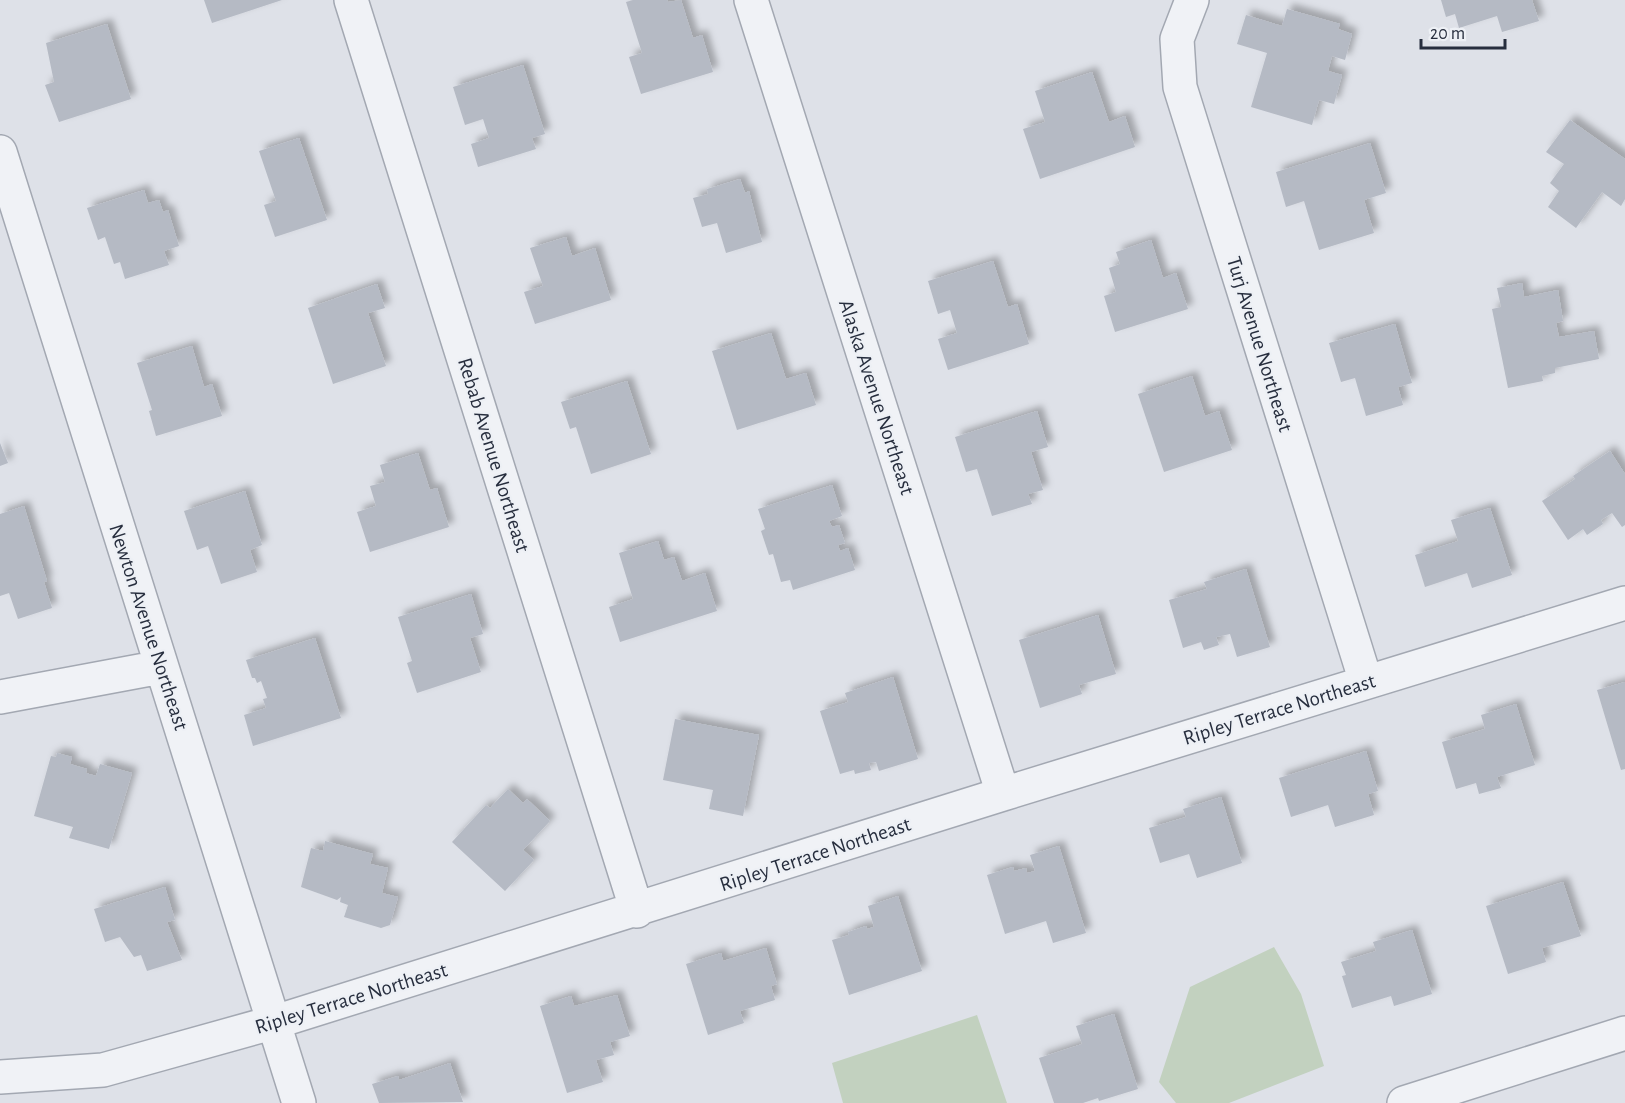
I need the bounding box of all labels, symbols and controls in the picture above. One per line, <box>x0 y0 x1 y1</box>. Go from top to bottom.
scale bar <box>1421 12 1505 50</box>
text: 20 m <box>1430 25 1465 43</box>
street label: Turj Avenue Northeast <box>1223 254 1296 435</box>
street label: Alaska Avenue Northeast <box>835 297 918 498</box>
street label: Rebab Avenue Northeast <box>454 355 533 555</box>
street label: Newton Avenue Northeast <box>105 521 192 733</box>
street label: Ripley Terrace Northeast <box>1181 670 1378 749</box>
street label: Ripley Terrace Northeast <box>717 814 914 895</box>
street label: Ripley Terrace Northeast <box>253 959 450 1038</box>

